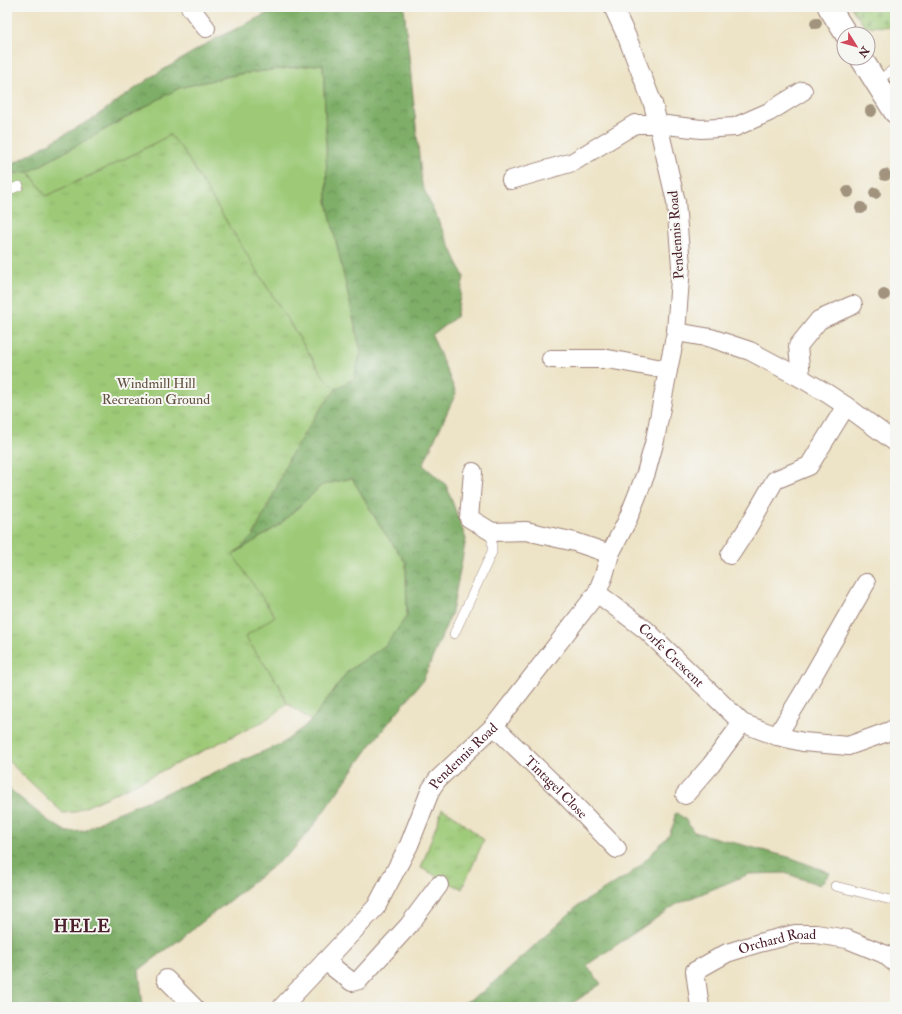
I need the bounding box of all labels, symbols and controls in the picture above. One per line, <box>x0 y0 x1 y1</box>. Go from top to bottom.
north arrow <box>836 26 876 66</box>
text: N <box>855 43 872 60</box>
street label: Pendennis Road <box>664 190 688 280</box>
park label: Windmill Hill Recreation Ground <box>102 375 210 408</box>
street label: Corfe Crescent <box>635 619 708 691</box>
street label: Pendennis Road <box>425 719 501 792</box>
street label: Tintagel Close <box>521 752 591 822</box>
district label: HELE <box>53 915 111 938</box>
street label: Orchard Road <box>736 925 816 957</box>

